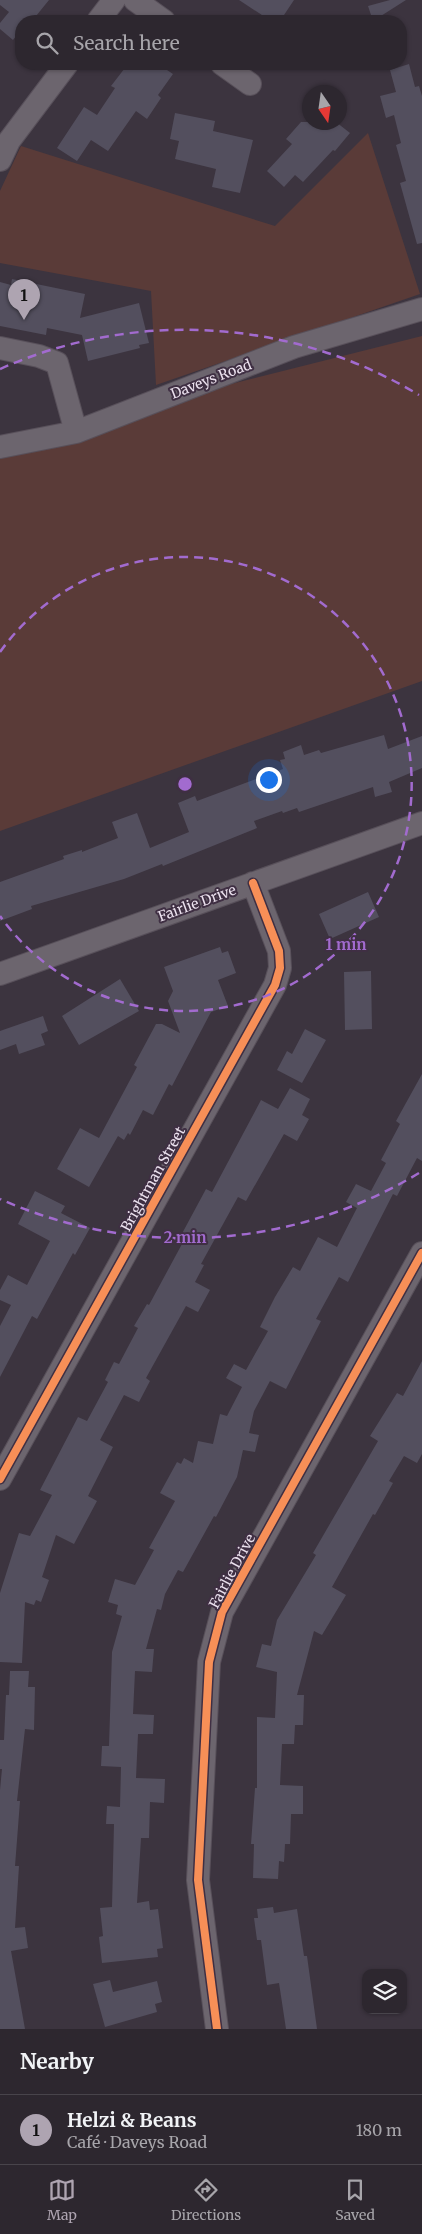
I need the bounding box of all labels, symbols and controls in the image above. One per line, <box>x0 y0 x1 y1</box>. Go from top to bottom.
search box <box>15 15 407 70</box>
icon: search <box>33 29 61 57</box>
text: Search here <box>73 31 180 55</box>
north arrow <box>302 85 347 130</box>
pin: 1 <box>8 279 40 320</box>
street label: Daveys Road <box>168 355 255 403</box>
your location <box>256 767 282 793</box>
centre of rings <box>176 775 194 793</box>
street label: Fairlie Drive <box>155 881 239 925</box>
text: 1 min <box>326 935 366 954</box>
street label: Brightman Street <box>117 1123 189 1235</box>
text: 2 min <box>164 1228 206 1247</box>
street label: Fairlie Drive <box>205 1531 259 1611</box>
map controls <box>362 1969 407 2014</box>
button: layers <box>362 1969 407 2014</box>
text: Nearby <box>20 2048 94 2075</box>
text: Helzi & Beans <box>67 2108 197 2132</box>
text: 1 <box>32 2120 40 2140</box>
text: 180 m <box>356 2120 402 2140</box>
text: Café · Daveys Road <box>67 2132 207 2152</box>
tab: Map <box>47 2176 77 2224</box>
tab: Directions <box>171 2176 241 2224</box>
tab: Saved <box>335 2176 375 2224</box>

